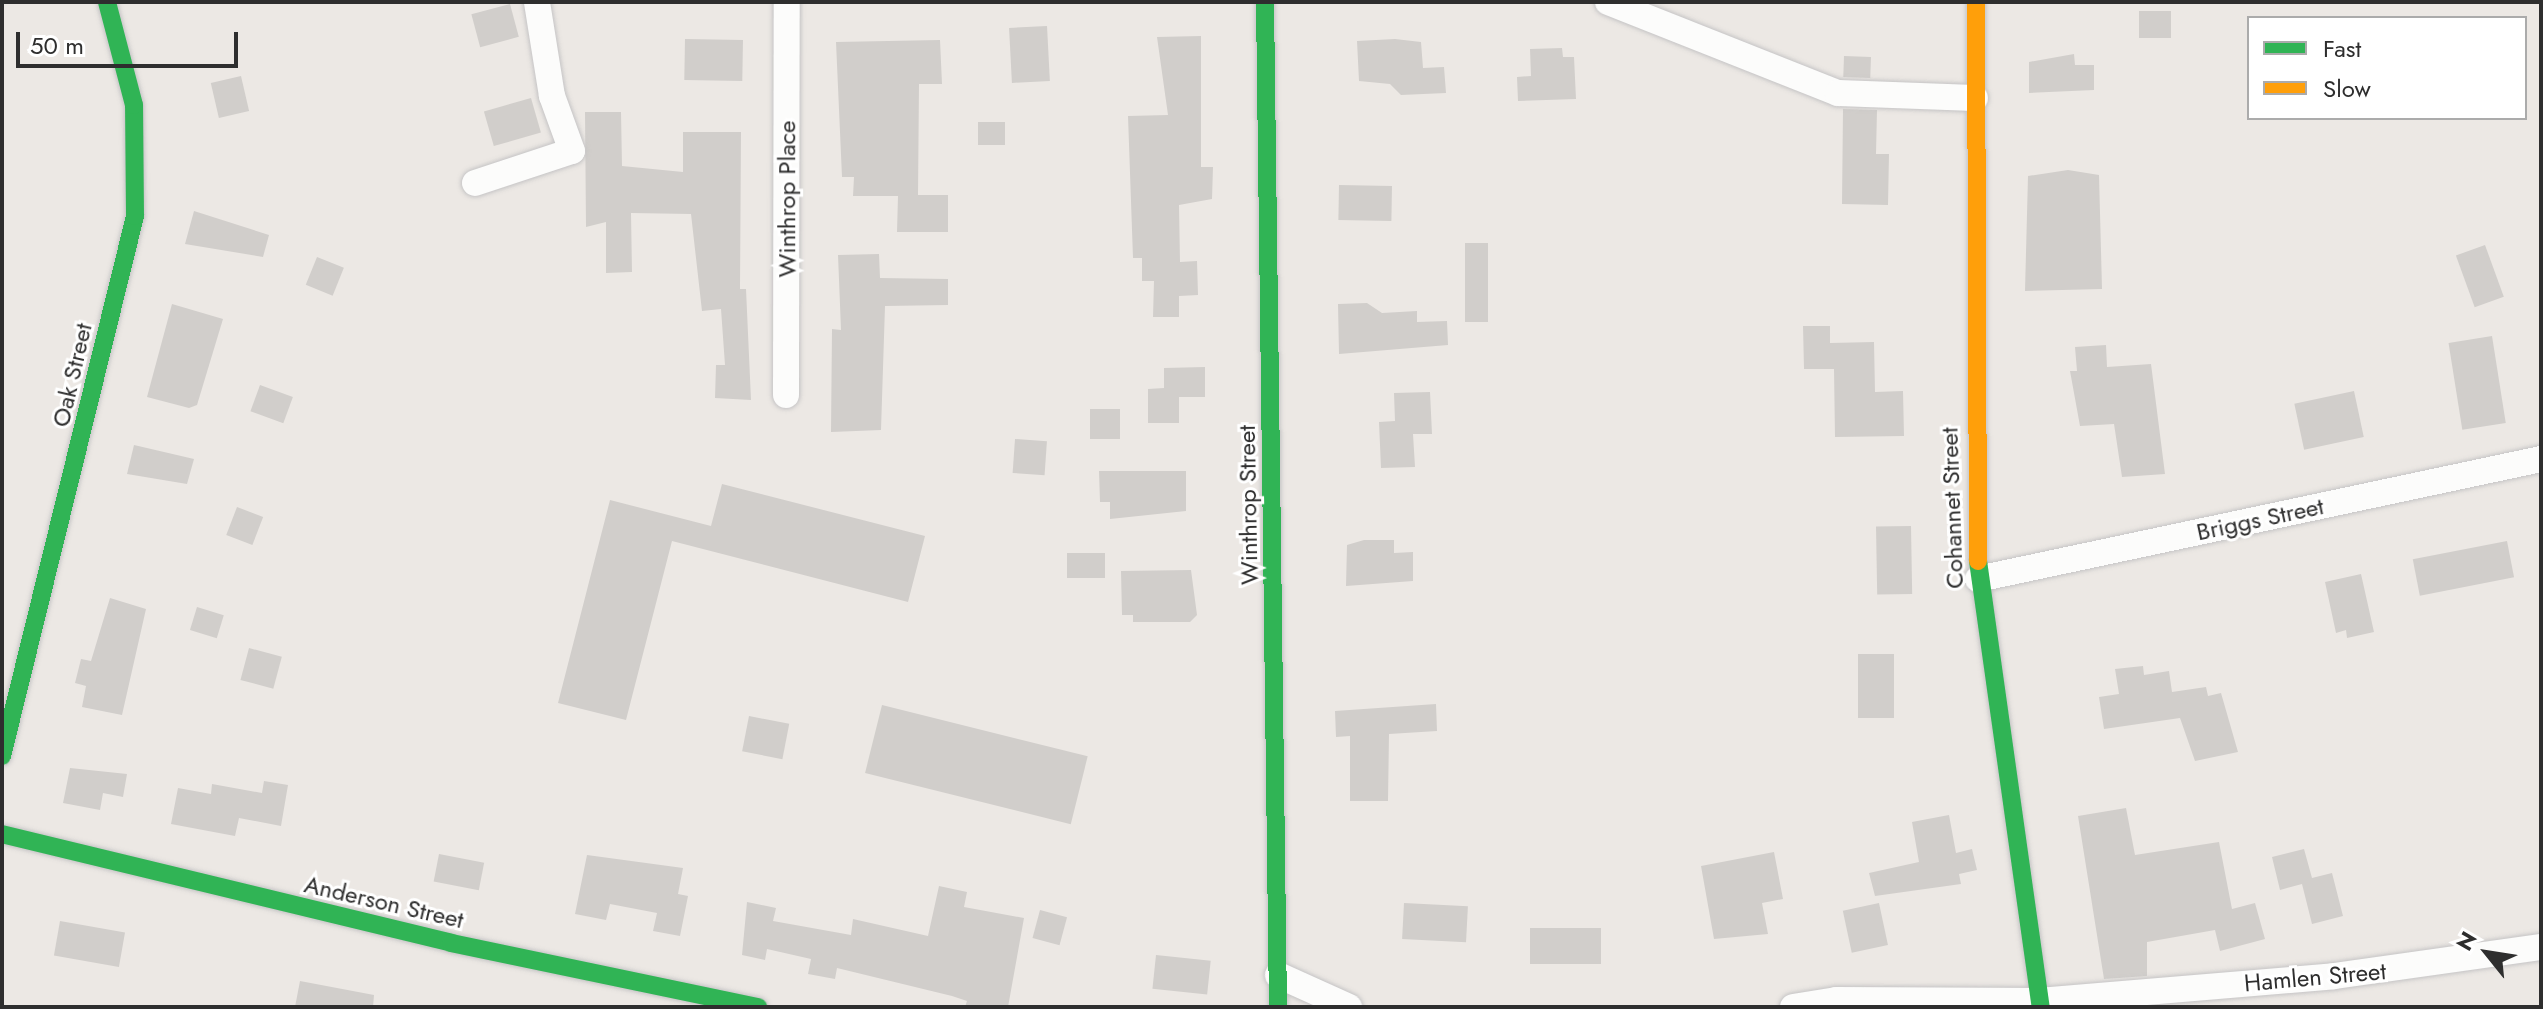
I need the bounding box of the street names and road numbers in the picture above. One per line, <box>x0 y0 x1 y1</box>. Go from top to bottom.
street label: Winthrop Place <box>773 121 801 277</box>
street label: Oak Street <box>46 320 98 430</box>
street label: Winthrop Street <box>1232 425 1264 585</box>
street label: Cohannet Street <box>1935 427 1969 589</box>
street label: Briggs Street <box>2194 491 2326 547</box>
street label: Anderson Street <box>302 870 466 934</box>
street label: Hamlen Street <box>2243 956 2387 998</box>

